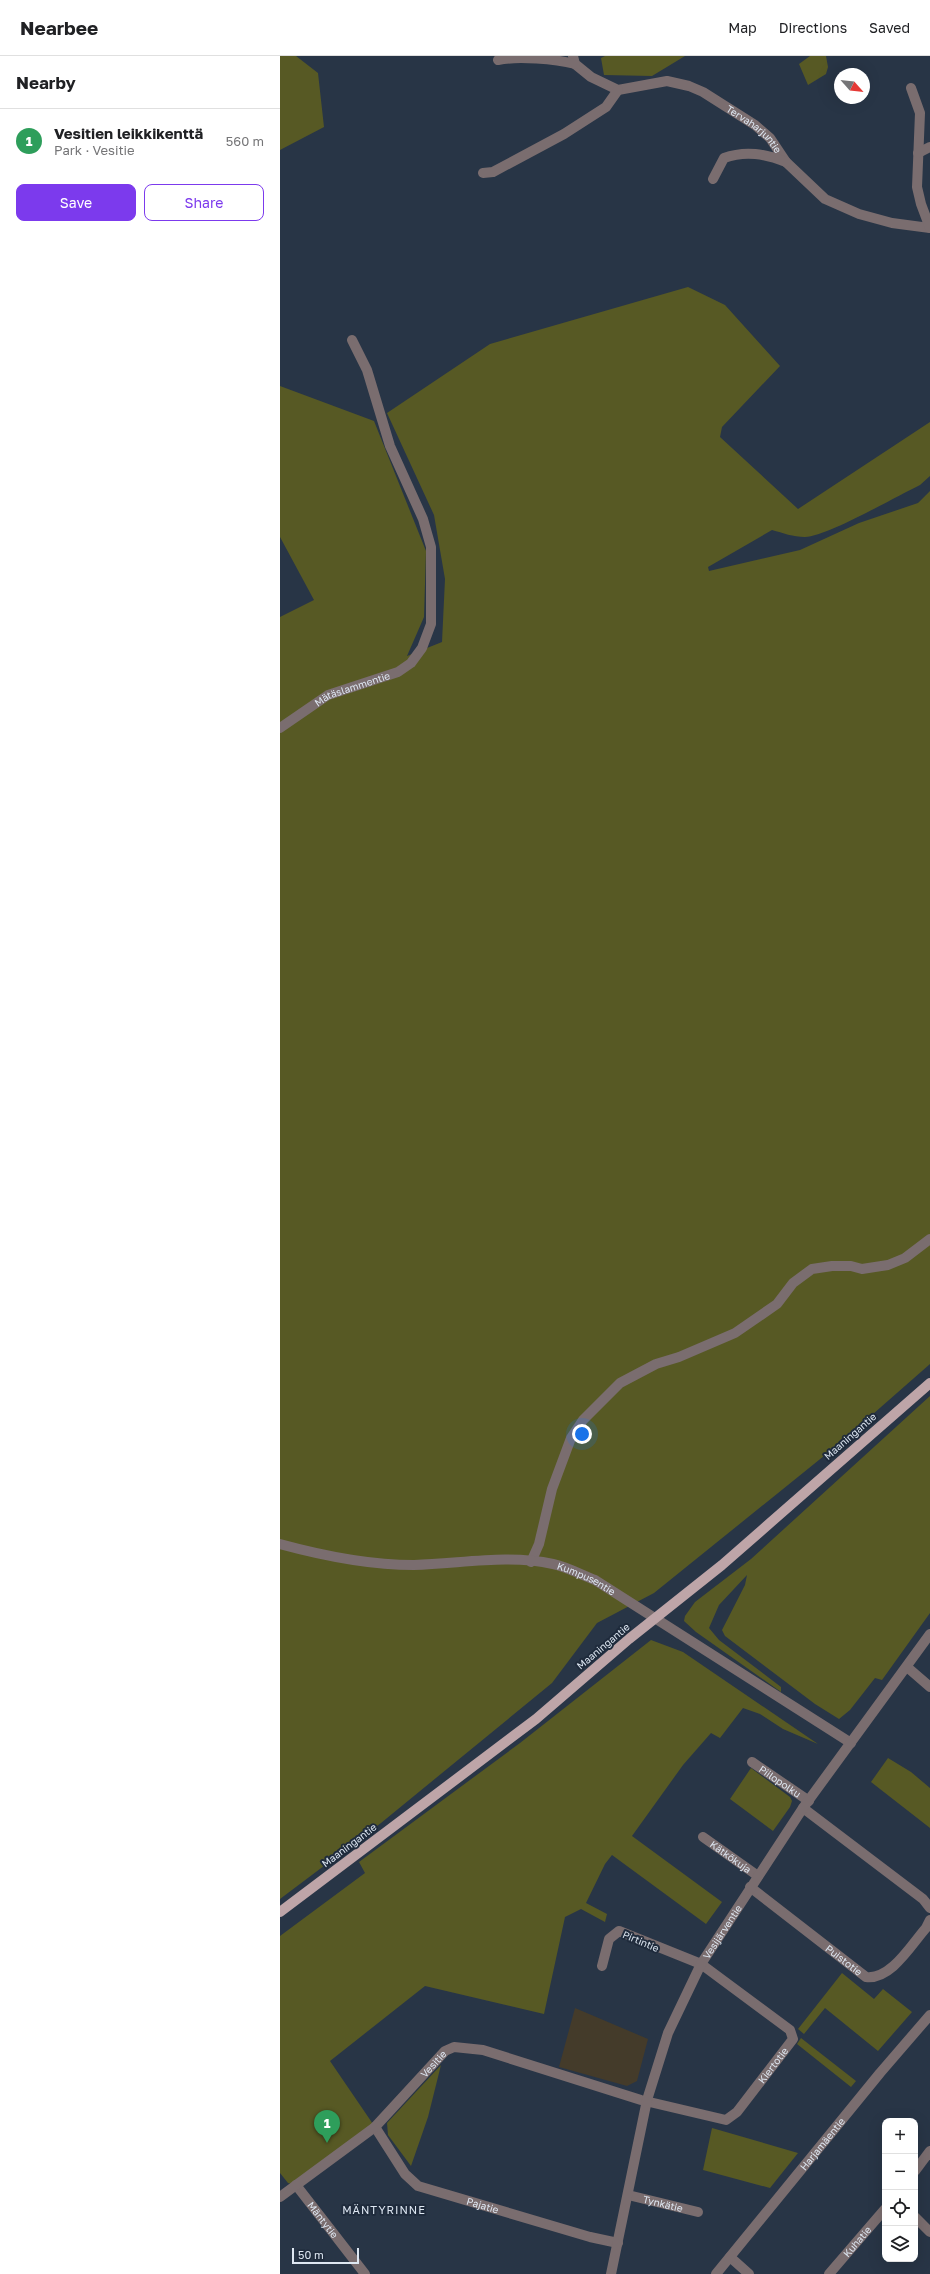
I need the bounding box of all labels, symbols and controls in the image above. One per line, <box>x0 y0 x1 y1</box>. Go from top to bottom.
text: Nearbee <box>20 16 98 39</box>
text: Map <box>728 19 757 36</box>
text: Directions <box>779 19 847 36</box>
text: Saved <box>869 19 910 36</box>
north arrow <box>834 68 870 104</box>
text: Nearby <box>16 72 76 93</box>
street label: Tervaharjuntie <box>724 102 784 155</box>
text: Vesitien leikkikenttä <box>54 124 203 142</box>
text: 1 <box>26 133 32 149</box>
text: 560 m <box>226 133 264 149</box>
text: Park · Vesitie <box>54 142 135 158</box>
button: Save <box>16 184 136 221</box>
button: Share <box>144 184 264 221</box>
street label: Mätäslammentie <box>312 669 392 709</box>
street label: Maaningantie <box>821 1410 879 1462</box>
your location <box>572 1424 592 1444</box>
street label: Kumpusentie <box>556 1559 618 1598</box>
street label: Maaningantie <box>574 1620 632 1672</box>
street label: Piilopolku <box>757 1763 803 1800</box>
street label: Maaningantie <box>319 1820 379 1869</box>
street label: Kätkökuja <box>708 1838 754 1875</box>
street label: Vesijärventie <box>700 1902 744 1961</box>
street label: Pirtintie <box>621 1928 661 1954</box>
street label: Puistotie <box>823 1942 865 1978</box>
street label: Kiertotie <box>755 2045 791 2085</box>
street label: Vesitie <box>418 2048 449 2080</box>
pin: 1 <box>314 2110 340 2143</box>
street label: Harjamäentie <box>797 2115 847 2173</box>
map controls <box>882 2118 918 2262</box>
button: + <box>882 2118 918 2154</box>
button: − <box>882 2154 918 2190</box>
button: locate <box>882 2190 918 2226</box>
street label: Tynkätie <box>642 2193 684 2214</box>
street label: Pajatie <box>465 2195 500 2216</box>
street label: Mäntytie <box>305 2199 341 2241</box>
district label: MÄNTYRINNE <box>342 2203 426 2216</box>
street label: Kuhatie <box>840 2223 874 2259</box>
button: layers <box>882 2226 918 2262</box>
scale bar <box>292 2246 359 2265</box>
text: 50 m <box>298 2248 324 2261</box>

